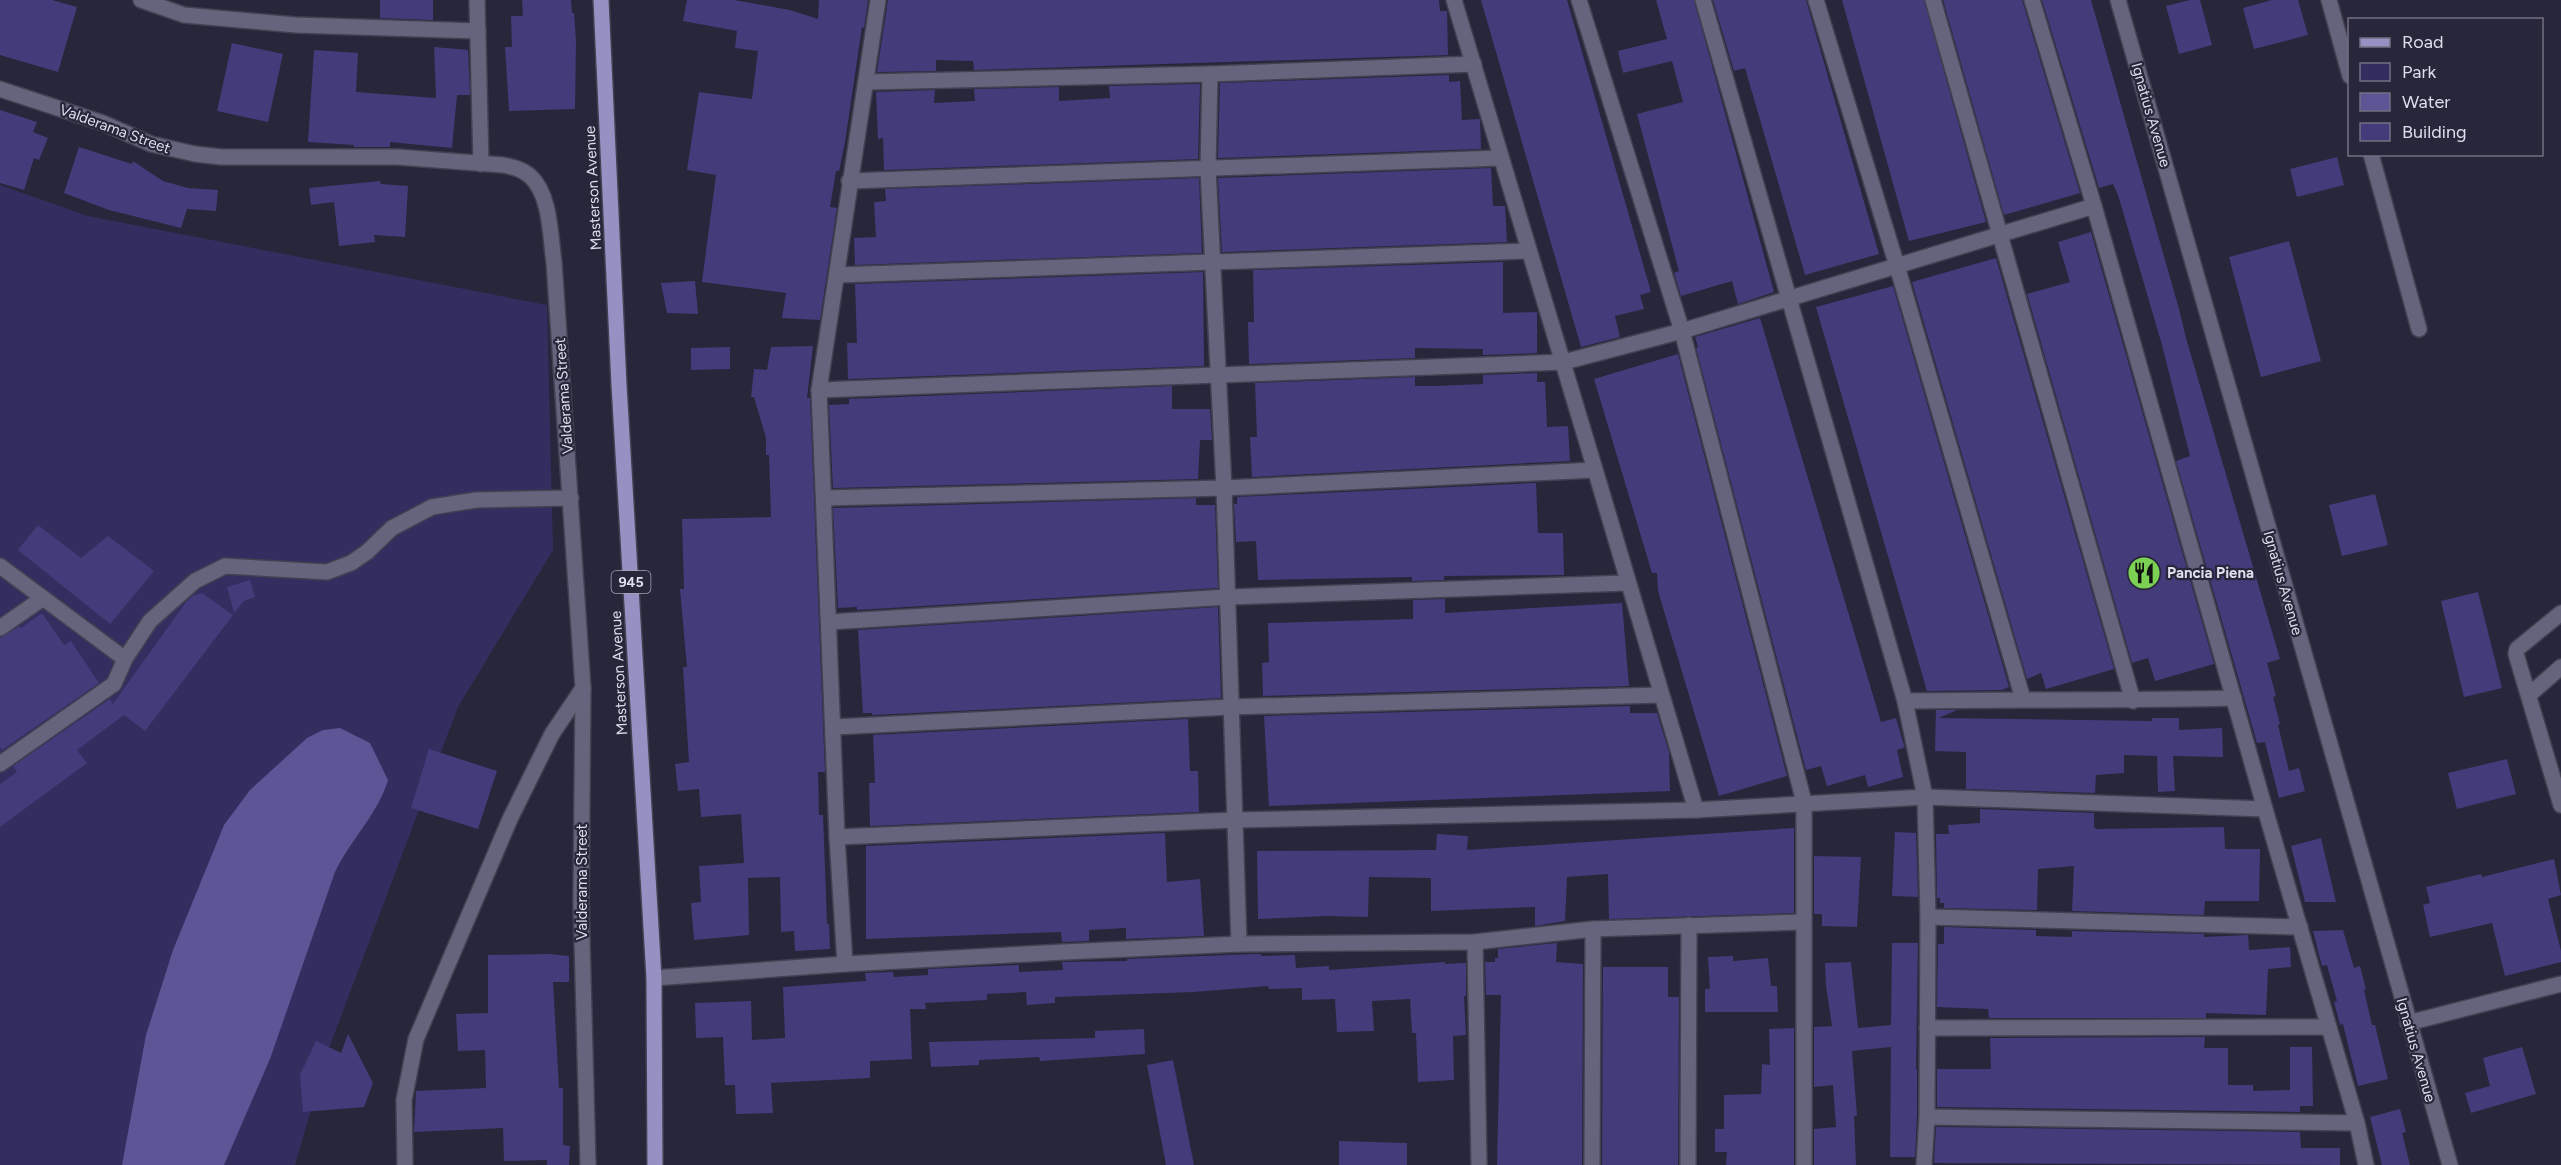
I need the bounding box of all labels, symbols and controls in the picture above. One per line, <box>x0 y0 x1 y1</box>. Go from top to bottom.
legend <box>2348 18 2543 156</box>
text: Road <box>2402 31 2443 53</box>
street label: Ignatius Avenue <box>2127 61 2175 169</box>
text: Park <box>2402 61 2437 83</box>
text: Water <box>2402 91 2450 113</box>
street label: Valderama Street <box>57 101 173 158</box>
text: Building <box>2402 121 2467 143</box>
street label: Masterson Avenue <box>581 125 605 251</box>
street label: Valderama Street <box>551 337 577 455</box>
street label: Ignatius Avenue <box>2259 529 2307 637</box>
restaurant icon: Pancia Piena <box>2126 555 2162 591</box>
place label: Pancia Piena <box>2167 564 2254 582</box>
road number: 945 <box>612 571 650 593</box>
street label: Masterson Avenue <box>607 610 631 736</box>
street label: Valderama Street <box>573 823 591 940</box>
street label: Ignatius Avenue <box>2392 996 2440 1104</box>

